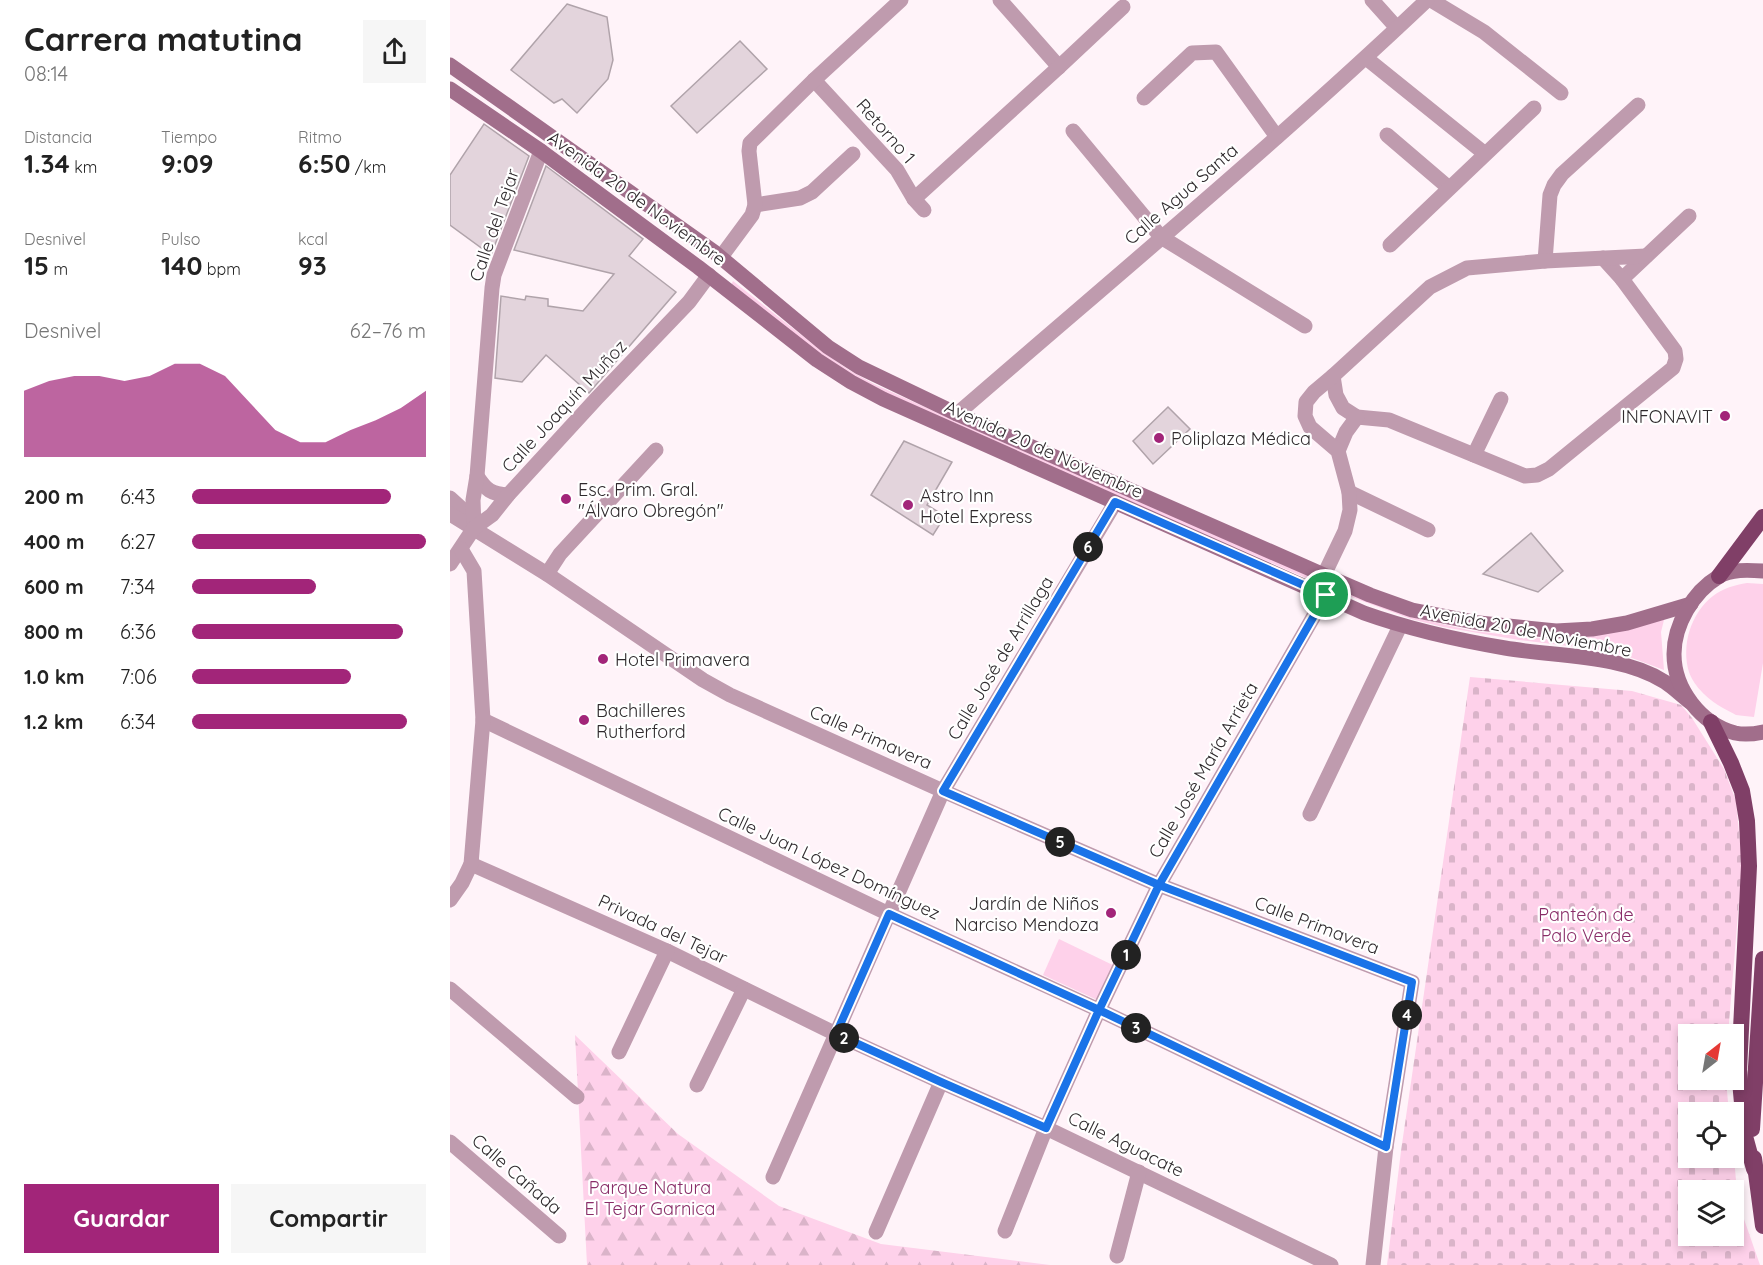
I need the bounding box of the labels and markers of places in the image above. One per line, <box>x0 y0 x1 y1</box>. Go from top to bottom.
place label: INFONAVIT <box>1621 405 1713 428</box>
marker: INFONAVIT <box>1718 409 1732 423</box>
place label: Poliplaza Médica <box>1171 427 1311 450</box>
marker: Poliplaza Médica <box>1152 431 1166 445</box>
place label: Esc. Prim. Gral. "Álvaro Obregón" <box>578 478 724 522</box>
place label: Astro Inn Hotel Express <box>920 484 1033 528</box>
marker: Esc. Prim. Gral. "Álvaro Obregón" <box>559 492 573 506</box>
marker: Astro Inn Hotel Express <box>901 498 915 512</box>
pin: 6 <box>1073 532 1103 562</box>
pin <box>1300 569 1351 620</box>
place label: Hotel Primavera <box>615 648 750 671</box>
marker: Hotel Primavera <box>596 652 610 666</box>
place label: Bachilleres Rutherford <box>596 699 686 743</box>
marker: Bachilleres Rutherford <box>577 713 591 727</box>
pin: 5 <box>1045 827 1075 857</box>
place label: Jardín de Niños Narciso Mendoza <box>954 892 1099 936</box>
marker: Jardín de Niños Narciso Mendoza <box>1104 906 1118 920</box>
pin: 1 <box>1111 940 1141 970</box>
pin: 4 <box>1392 1000 1422 1030</box>
pin: 3 <box>1121 1013 1151 1043</box>
pin: 2 <box>829 1023 859 1053</box>

